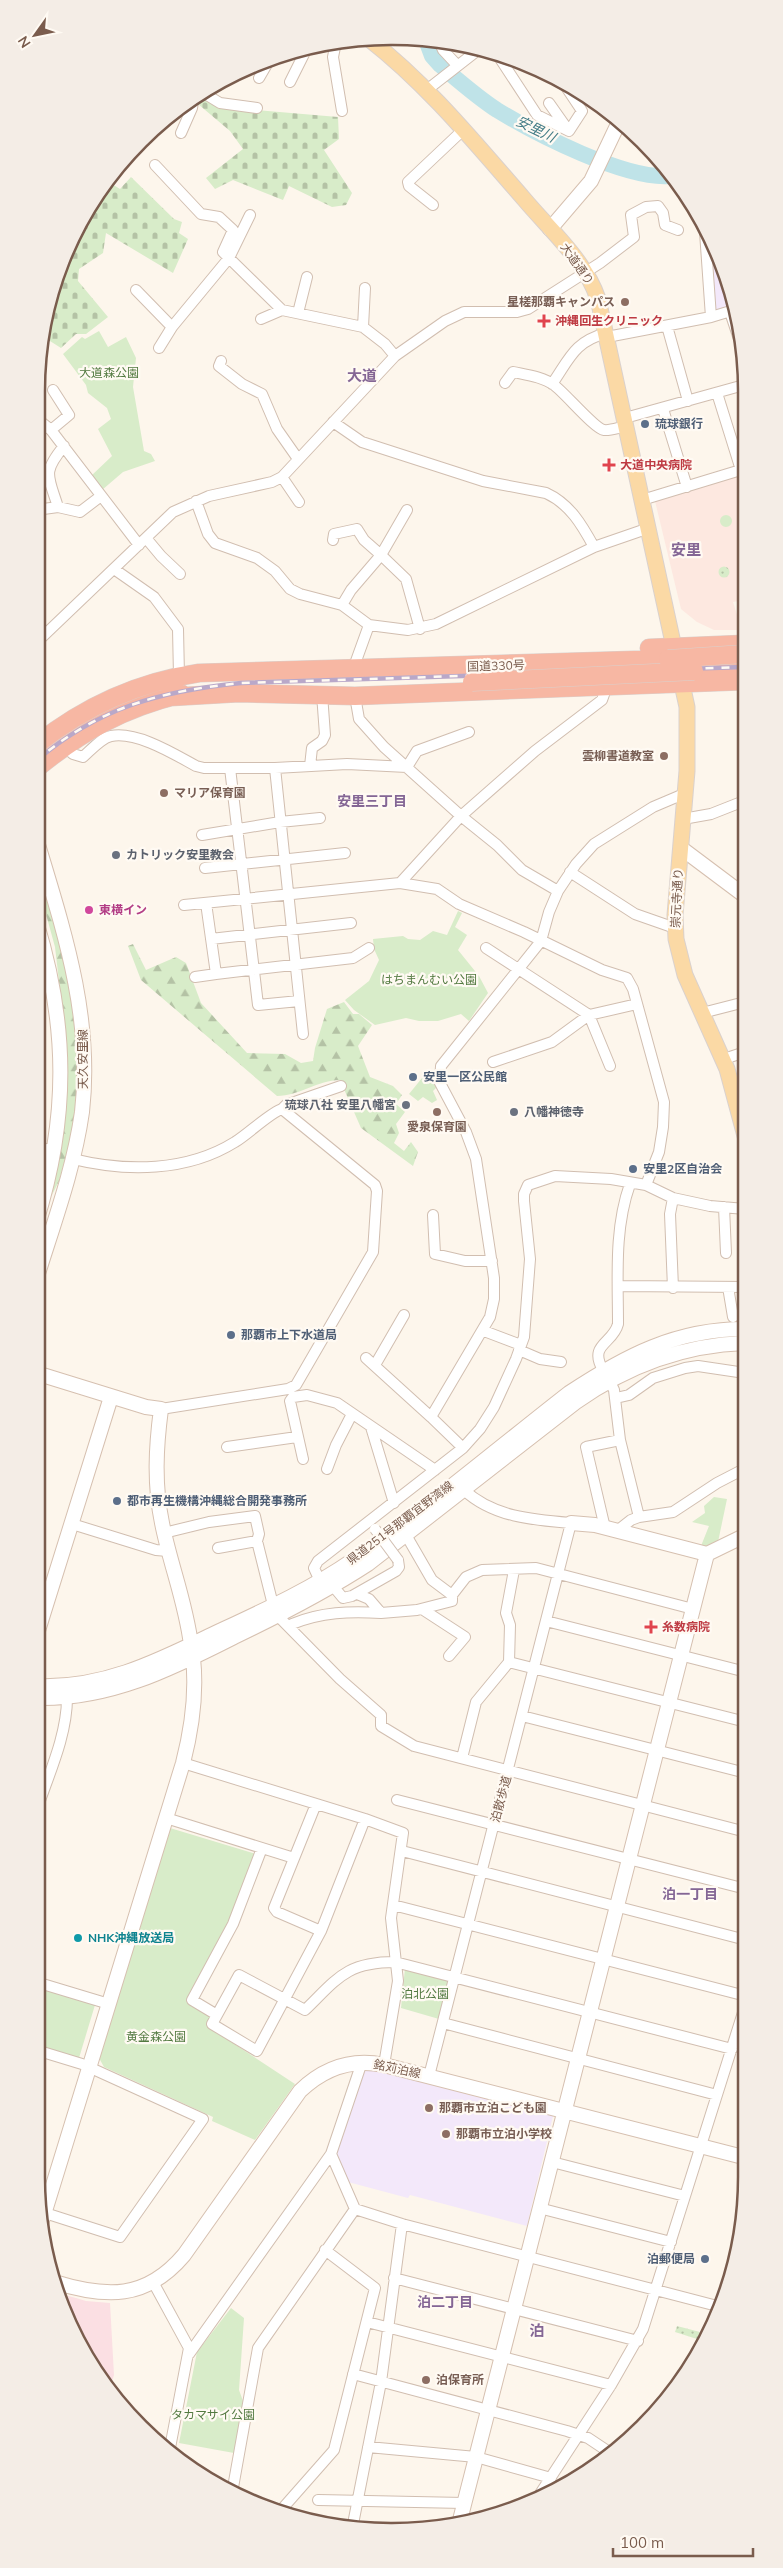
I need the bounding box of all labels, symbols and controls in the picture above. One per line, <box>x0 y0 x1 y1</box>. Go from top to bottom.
north arrow <box>10 10 60 60</box>
text: N <box>14 33 35 51</box>
water label: 安里川 <box>513 112 561 147</box>
street label: 大道通り <box>557 240 597 288</box>
place label: 星槎那覇キャンパス <box>507 294 615 309</box>
marker: 星槎那覇キャンパス <box>619 296 631 308</box>
place label: 沖縄回生クリニック <box>555 313 663 328</box>
marker: 沖縄回生クリニック <box>537 314 551 328</box>
park label: 大道森公園 <box>79 365 139 380</box>
district label: 大道 <box>347 366 377 385</box>
place label: 琉球銀行 <box>655 416 703 431</box>
marker: 琉球銀行 <box>639 418 651 430</box>
place label: 大道中央病院 <box>620 457 692 472</box>
marker: 大道中央病院 <box>602 458 616 472</box>
district label: 安里 <box>671 540 701 559</box>
street label: 国道330号 <box>467 657 525 674</box>
place label: 雲柳書道教室 <box>582 748 654 763</box>
marker: 雲柳書道教室 <box>658 750 670 762</box>
place label: マリア保育園 <box>174 785 246 800</box>
marker: マリア保育園 <box>158 787 170 799</box>
district label: 安里三丁目 <box>337 792 407 810</box>
place label: カトリック安里教会 <box>126 847 234 862</box>
marker: カトリック安里教会 <box>110 849 122 861</box>
street label: 崇元寺通り <box>667 868 686 928</box>
place label: 東横イン <box>99 902 147 917</box>
marker: 東横イン <box>83 904 95 916</box>
park label: はちまんむい公園 <box>381 972 477 987</box>
street label: 天久安里線 <box>75 1029 90 1089</box>
place label: 安里一区公民館 <box>423 1069 507 1084</box>
marker: 安里一区公民館 <box>407 1071 419 1083</box>
place label: 琉球八社 安里八幡宮 <box>285 1097 396 1112</box>
marker: 琉球八社 安里八幡宮 <box>400 1099 412 1111</box>
place label: 八幡神徳寺 <box>524 1104 584 1119</box>
marker: 愛泉保育園 <box>431 1106 443 1118</box>
marker: 八幡神徳寺 <box>508 1106 520 1118</box>
place label: 愛泉保育園 <box>407 1119 467 1134</box>
place label: 安里2区自治会 <box>643 1161 722 1176</box>
marker: 安里2区自治会 <box>627 1163 639 1175</box>
place label: 那覇市上下水道局 <box>241 1327 337 1342</box>
marker: 那覇市上下水道局 <box>225 1329 237 1341</box>
street label: 県道251号那覇宜野湾線 <box>343 1478 456 1568</box>
place label: 都市再生機構沖縄総合開発事務所 <box>127 1493 307 1508</box>
marker: 都市再生機構沖縄総合開発事務所 <box>111 1495 123 1507</box>
place label: 糸数病院 <box>662 1619 710 1634</box>
marker: 糸数病院 <box>644 1620 658 1634</box>
street label: 泊散歩道 <box>487 1774 514 1824</box>
district label: 泊一丁目 <box>662 1885 718 1903</box>
place label: NHK沖縄放送局 <box>88 1930 174 1945</box>
marker: NHK沖縄放送局 <box>72 1932 84 1944</box>
park label: 泊北公園 <box>401 1986 449 2001</box>
park label: 黄金森公園 <box>126 2029 186 2044</box>
street label: 銘苅泊線 <box>372 2056 422 2081</box>
place label: 那覇市立泊こども園 <box>439 2100 547 2115</box>
marker: 那覇市立泊こども園 <box>423 2102 435 2114</box>
place label: 那覇市立泊小学校 <box>456 2126 552 2141</box>
marker: 那覇市立泊小学校 <box>440 2128 452 2140</box>
place label: 泊郵便局 <box>647 2251 695 2266</box>
marker: 泊郵便局 <box>699 2253 711 2265</box>
district label: 泊二丁目 <box>417 2293 473 2311</box>
district label: 泊 <box>529 2321 545 2340</box>
place label: 泊保育所 <box>436 2372 484 2387</box>
marker: 泊保育所 <box>420 2374 432 2386</box>
park label: タカマサイ公園 <box>171 2407 255 2422</box>
scale bar <box>613 2526 753 2558</box>
text: 100 m <box>620 2533 664 2552</box>

